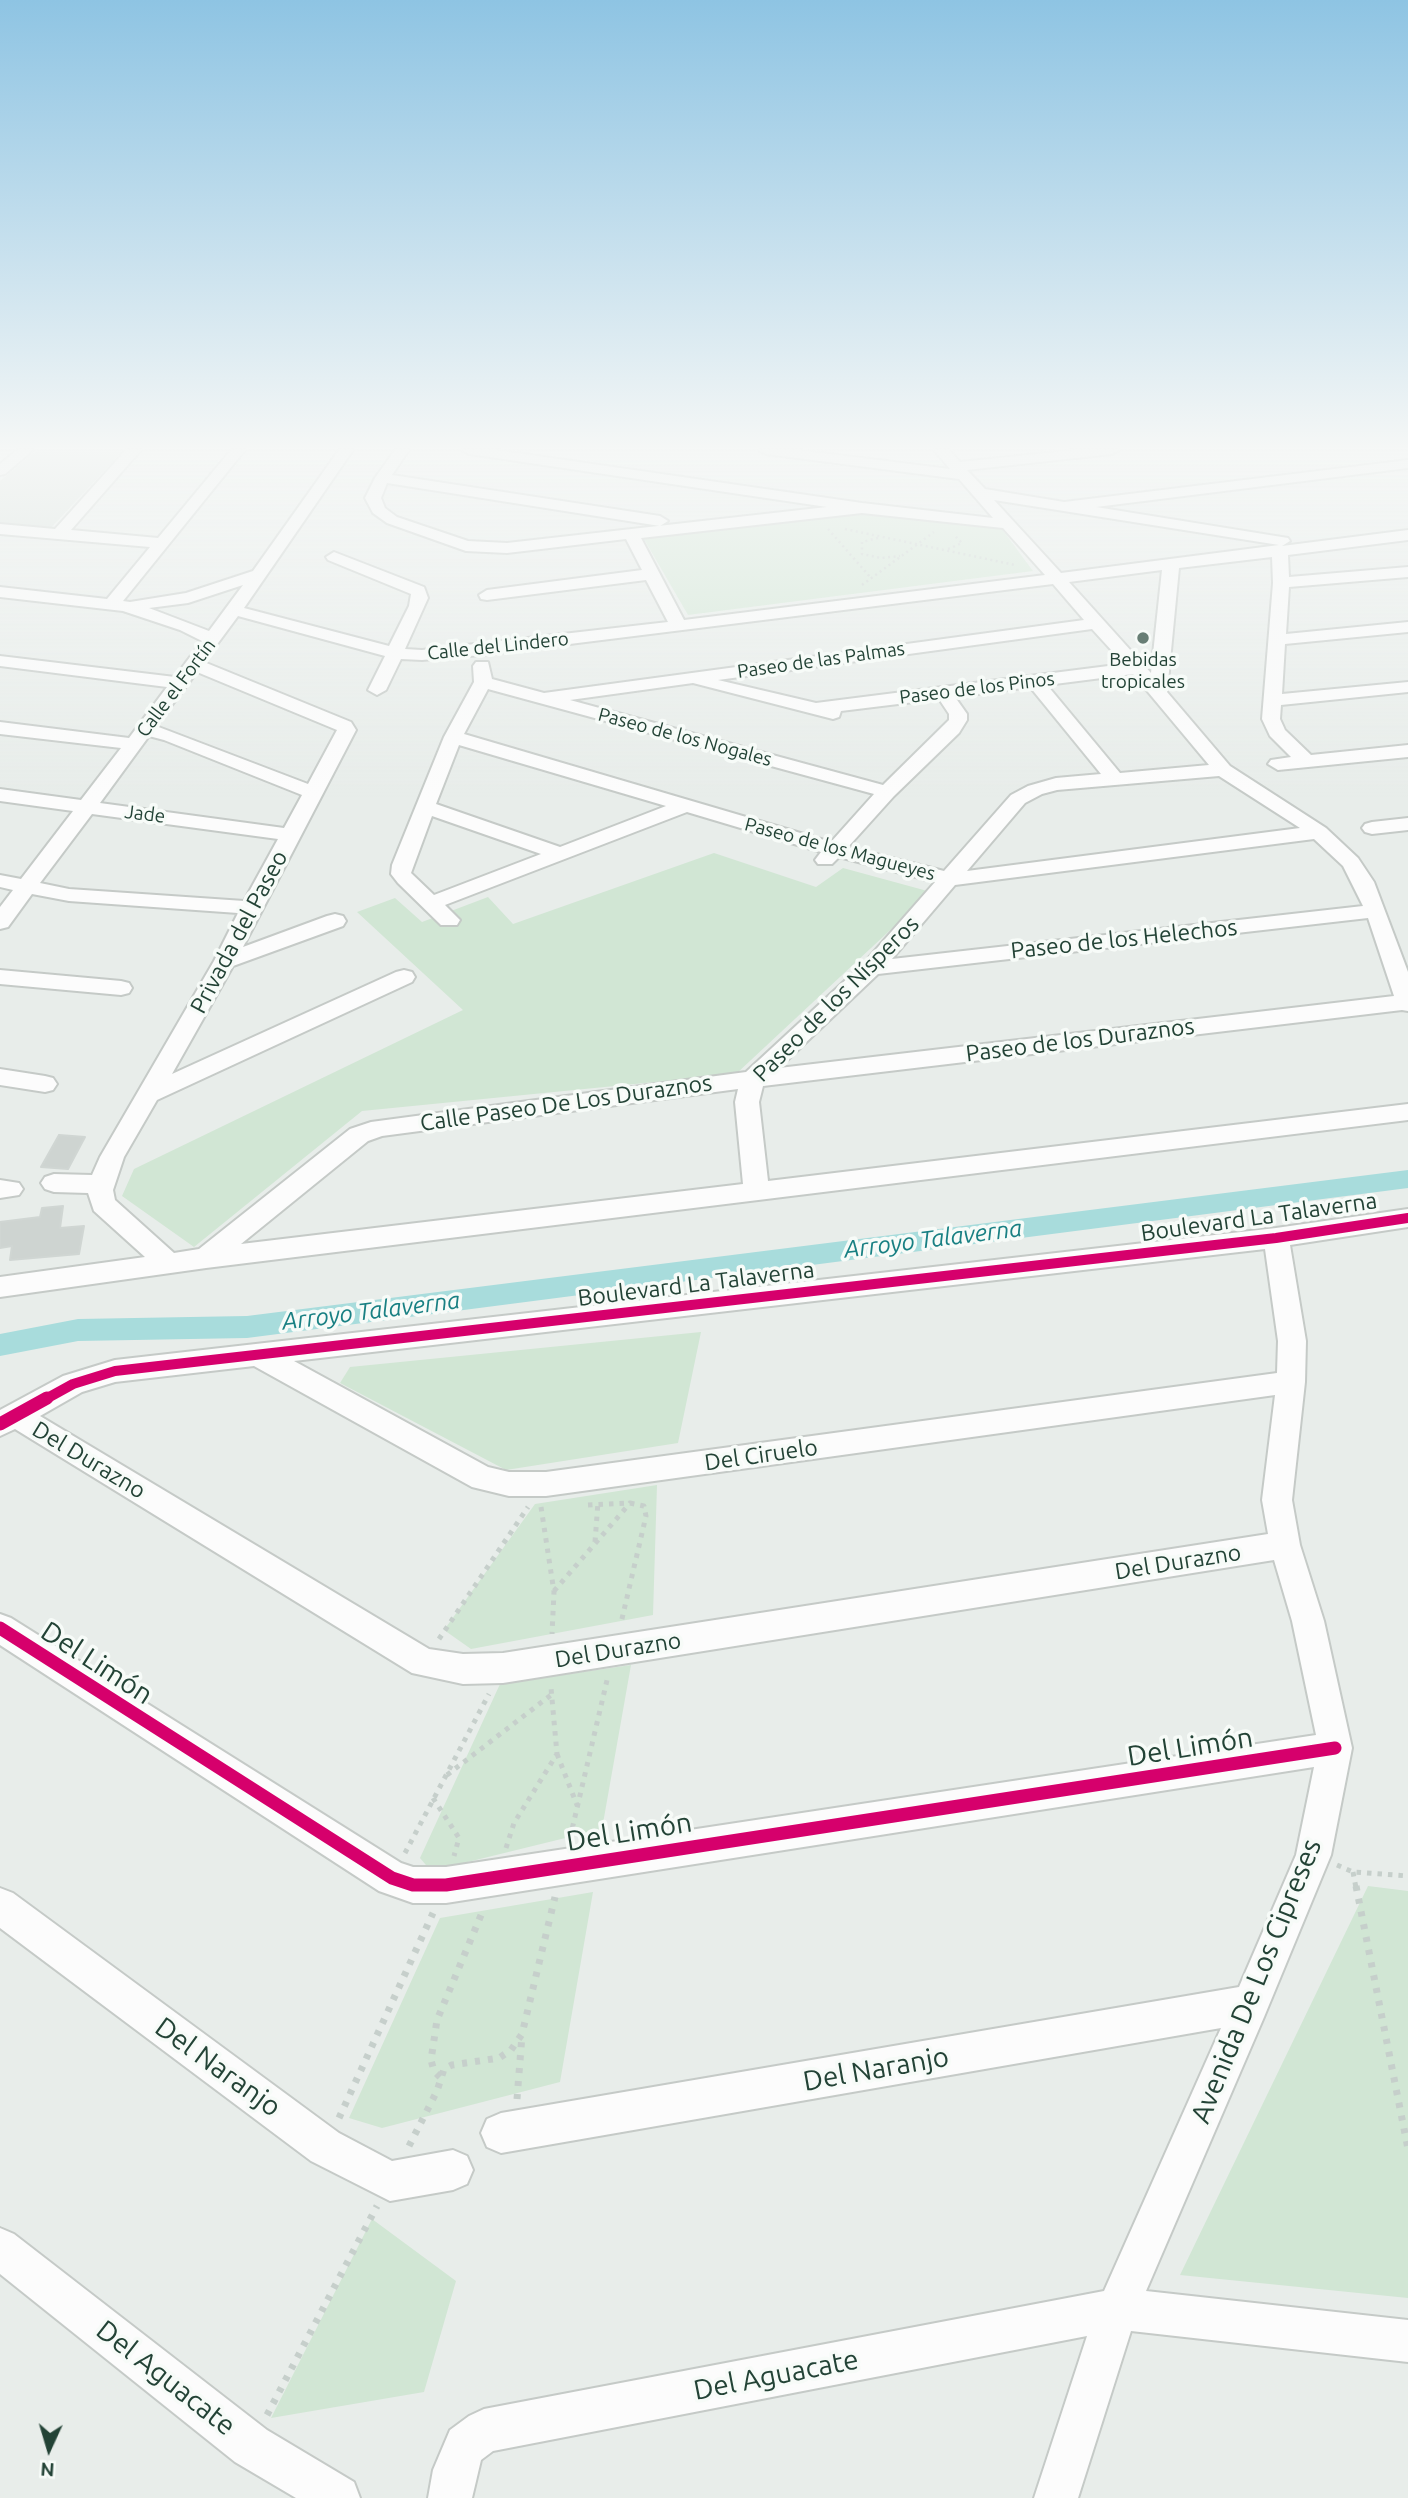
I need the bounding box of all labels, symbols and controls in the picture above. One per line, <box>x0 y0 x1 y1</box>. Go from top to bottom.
street label: Calle del Lindero <box>426 627 570 665</box>
marker: Bebidas tropicales <box>1135 630 1151 646</box>
street label: Calle el Fortín <box>132 634 220 742</box>
street label: Paseo de las Palmas <box>736 637 906 683</box>
place label: Bebidas tropicales <box>1101 649 1185 693</box>
street label: Paseo de los Pinos <box>898 667 1056 709</box>
street label: Paseo de los Nogales <box>596 703 774 771</box>
street label: Jade <box>123 800 167 828</box>
street label: Paseo de los Magueyes <box>742 813 938 885</box>
street label: Privada del Paseo <box>184 846 294 1018</box>
street label: Paseo de los Nísperos <box>747 910 925 1088</box>
street label: Paseo de los Helechos <box>1009 913 1239 965</box>
street label: Paseo de los Duraznos <box>964 1012 1196 1068</box>
street label: Calle Paseo De Los Duraznos <box>418 1069 714 1137</box>
street label: Boulevard La Talaverna <box>1139 1187 1379 1247</box>
water label: Arroyo Talaverna <box>842 1214 1024 1264</box>
street label: Boulevard La Talaverna <box>576 1256 816 1312</box>
water label: Arroyo Talaverna <box>280 1286 462 1336</box>
street label: Del Durazno <box>27 1415 151 1505</box>
street label: Del Ciruelo <box>703 1433 819 1477</box>
street label: Del Durazno <box>1113 1538 1243 1586</box>
street label: Del Limón <box>35 1614 159 1712</box>
street label: Del Durazno <box>553 1626 683 1674</box>
street label: Del Limón <box>1125 1721 1255 1773</box>
street label: Del Limón <box>564 1806 694 1858</box>
street label: Avenida De Los Cipreses <box>1184 1834 1328 2128</box>
street label: Del Naranjo <box>148 2010 288 2124</box>
street label: Del Naranjo <box>800 2040 952 2098</box>
street label: Del Aguacate <box>90 2313 242 2443</box>
street label: Del Aguacate <box>691 2343 861 2407</box>
north arrow <box>14 2414 84 2484</box>
text: N <box>40 2458 55 2481</box>

